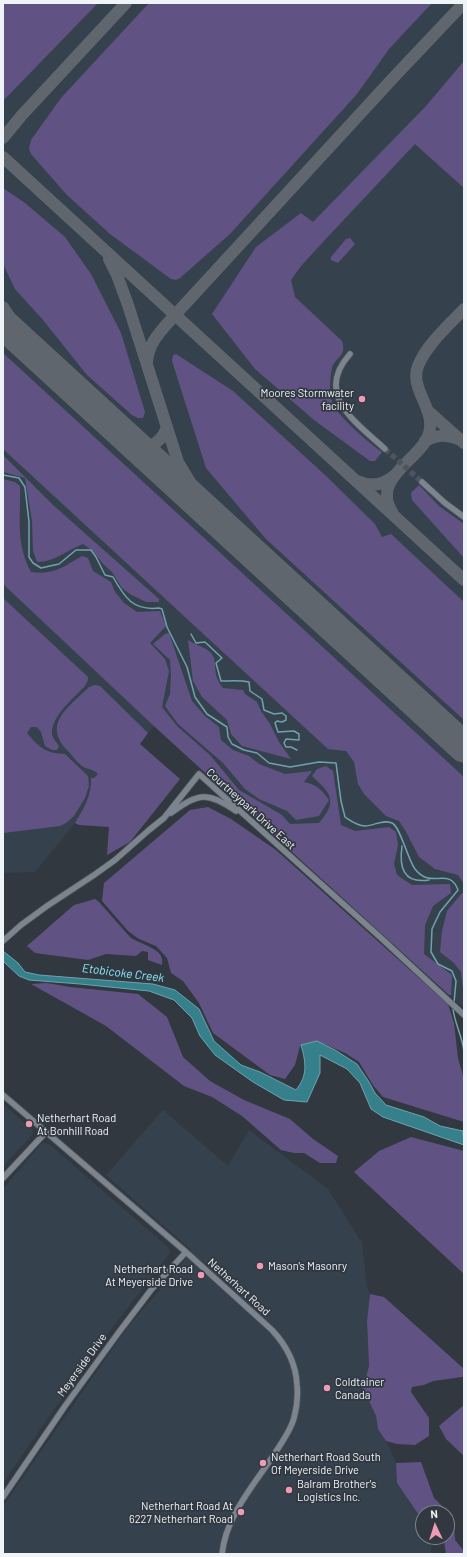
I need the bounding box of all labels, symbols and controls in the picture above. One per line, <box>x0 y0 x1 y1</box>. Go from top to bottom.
place label: Moores Stormwater facility <box>261 386 354 412</box>
marker: Moores Stormwater facility <box>357 394 367 404</box>
street label: Courtneypark Drive East <box>204 766 298 852</box>
water label: Etobicoke Creek <box>81 961 165 985</box>
place label: Netherhart Road At Bonhill Road <box>37 1111 116 1137</box>
marker: Netherhart Road At Bonhill Road <box>24 1119 34 1129</box>
street label: Netherhart Road <box>205 1256 273 1318</box>
place label: Mason's Masonry <box>268 1259 347 1273</box>
marker: Mason's Masonry <box>255 1261 265 1271</box>
place label: Netherhart Road At Meyerside Drive <box>105 1262 193 1288</box>
marker: Netherhart Road At Meyerside Drive <box>196 1270 206 1280</box>
street label: Meyerside Drive <box>55 1331 109 1399</box>
place label: Coldtainer Canada <box>335 1375 384 1401</box>
marker: Coldtainer Canada <box>322 1383 332 1393</box>
place label: Netherhart Road South Of Meyerside Drive <box>271 1450 381 1476</box>
marker: Netherhart Road South Of Meyerside Drive <box>258 1458 268 1468</box>
place label: Balram Brother's Logistics Inc. <box>297 1477 376 1503</box>
marker: Balram Brother's Logistics Inc. <box>284 1485 294 1495</box>
place label: Netherhart Road At 6227 Netherhart Road <box>129 1499 233 1525</box>
north arrow <box>415 1505 455 1545</box>
marker: Netherhart Road At 6227 Netherhart Road <box>236 1507 246 1517</box>
text: N <box>430 1507 438 1520</box>

